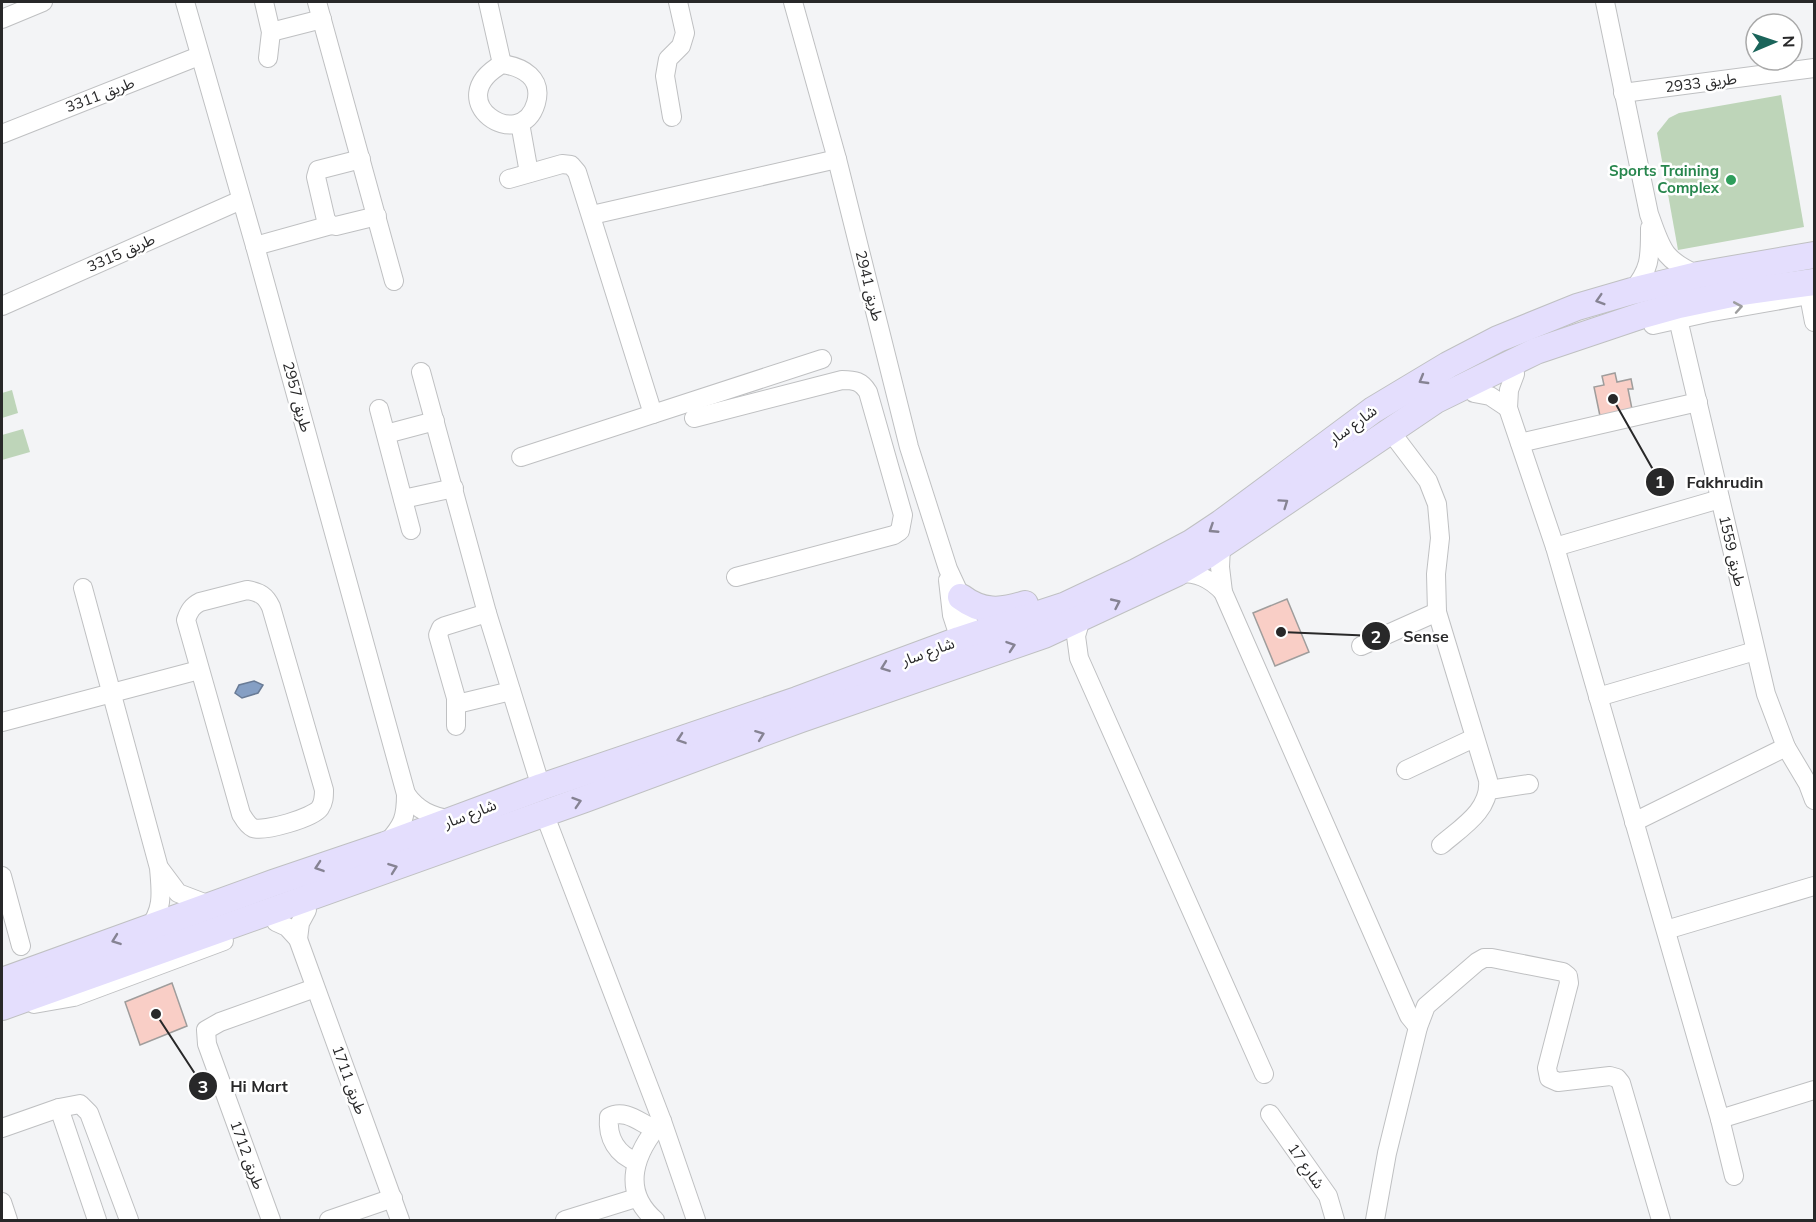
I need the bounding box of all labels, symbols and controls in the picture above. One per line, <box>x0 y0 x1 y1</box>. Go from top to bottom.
north arrow <box>1744 12 1804 72</box>
text: N <box>1779 35 1799 48</box>
street label: طريق 2933 <box>1664 69 1738 97</box>
street label: طريق 3311 <box>63 73 137 117</box>
place label: Sports Training Complex <box>1609 161 1720 197</box>
marker: Sports Training Complex <box>1724 173 1738 187</box>
street label: طريق 3315 <box>84 229 158 277</box>
street label: طريق 2941 <box>851 249 887 323</box>
one-way arrow <box>1596 293 1606 305</box>
one-way arrow <box>1733 302 1742 314</box>
street label: طريق 2957 <box>278 360 316 434</box>
one-way arrow <box>1419 372 1429 384</box>
street label: شارع سار <box>1324 401 1382 451</box>
callout: Fakhrudin <box>1645 465 1775 499</box>
text: 1 <box>1655 470 1665 493</box>
text: Fakhrudin <box>1687 472 1763 492</box>
one-way arrow <box>1277 500 1288 511</box>
street label: طريق 1559 <box>1714 514 1750 588</box>
one-way arrow <box>1209 521 1219 533</box>
one-way arrow <box>1110 598 1121 610</box>
callout: Sense <box>1361 619 1460 653</box>
text: 2 <box>1371 625 1381 648</box>
text: Sense <box>1403 626 1449 646</box>
street label: شارع سار <box>898 633 958 673</box>
one-way arrow <box>1005 641 1016 654</box>
one-way arrow <box>880 660 891 673</box>
one-way arrow <box>754 730 765 742</box>
one-way arrow <box>676 732 687 745</box>
street label: شارع سار <box>440 795 500 835</box>
one-way arrow <box>571 797 582 809</box>
one-way arrow <box>314 860 325 873</box>
one-way arrow <box>387 862 398 875</box>
one-way arrow <box>111 933 122 946</box>
street label: طريق 1711 <box>327 1043 371 1117</box>
callout: Hi Mart <box>188 1069 300 1103</box>
text: 3 <box>198 1075 208 1098</box>
text: Hi Mart <box>230 1076 288 1096</box>
street label: طريق 1712 <box>225 1118 269 1192</box>
street label: شارع 17 <box>1281 1139 1329 1194</box>

